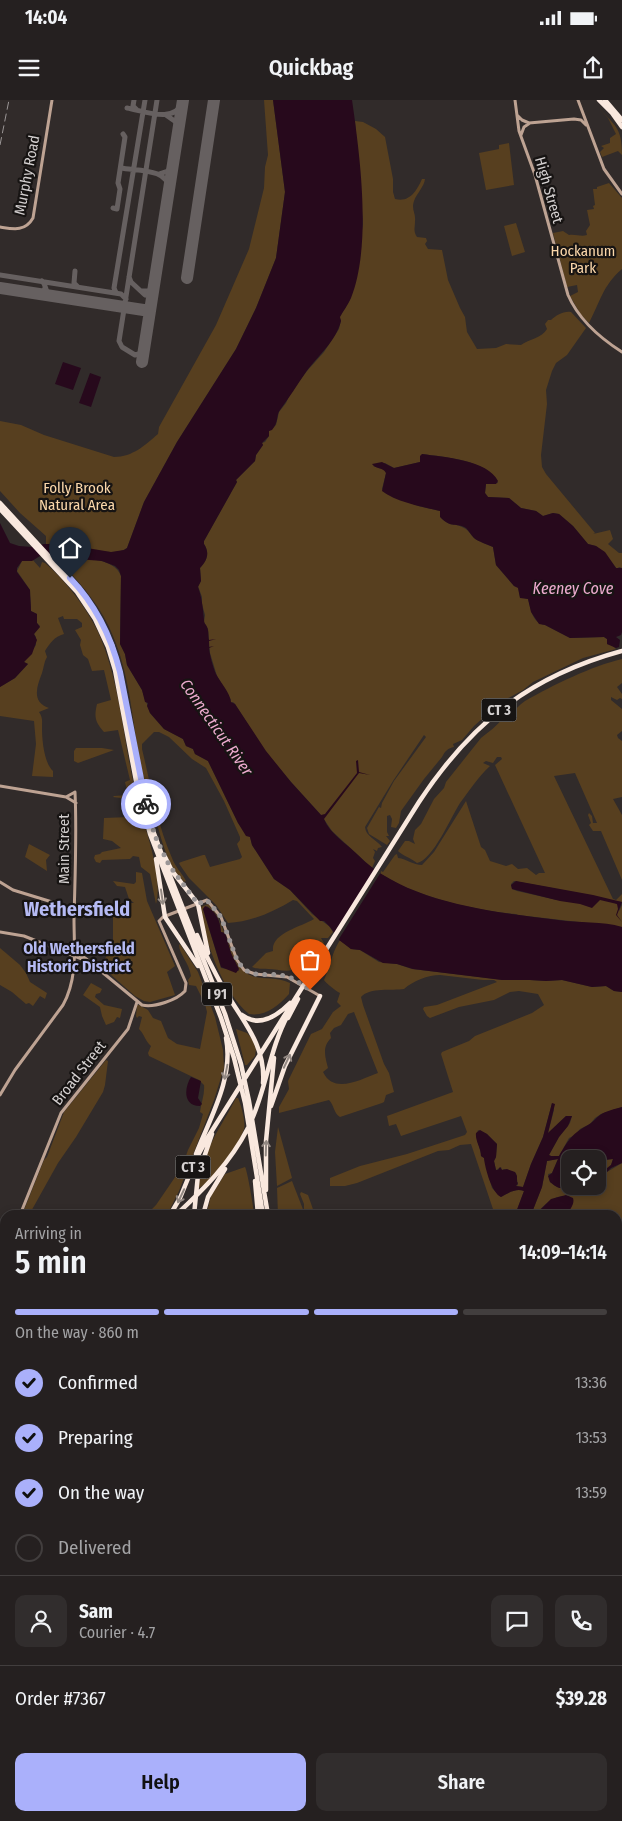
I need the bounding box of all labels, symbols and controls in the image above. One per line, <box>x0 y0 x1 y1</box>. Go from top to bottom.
text: 14:04 <box>25 6 67 29</box>
icon: menu <box>15 54 43 82</box>
text: Quickbag <box>269 54 353 81</box>
icon: share <box>579 54 607 82</box>
street label: Murphy Road <box>10 134 44 216</box>
street label: High Street <box>531 155 567 225</box>
park label: Hockanum Park <box>551 242 615 277</box>
park label: Folly Brook Natural Area <box>39 479 115 514</box>
pin <box>49 527 91 578</box>
icon: home <box>56 534 84 562</box>
water label: Keeney Cove <box>533 579 614 598</box>
water label: Connecticut River <box>176 675 257 779</box>
road number: CT 3 <box>482 698 516 722</box>
courier <box>121 779 171 829</box>
icon: bike <box>132 790 160 818</box>
street label: Main Street <box>55 814 73 884</box>
one-way arrow <box>157 889 167 905</box>
district label: Wethersfield <box>24 897 130 921</box>
district label: Old Wethersfield Historic District <box>23 939 135 976</box>
pin <box>289 939 331 990</box>
icon: bag <box>296 946 324 974</box>
road number: I 91 <box>202 982 232 1006</box>
street label: Broad Street <box>48 1037 110 1109</box>
one-way arrow <box>283 1054 292 1069</box>
one-way arrow <box>220 1064 230 1080</box>
one-way arrow <box>261 1140 271 1156</box>
map controls <box>561 1150 606 1195</box>
button: locate <box>561 1150 606 1195</box>
road number: CT 3 <box>176 1156 210 1178</box>
one-way arrow <box>176 1188 185 1203</box>
text: Arriving in <box>15 1224 82 1243</box>
text: 14:09–14:14 <box>519 1241 607 1264</box>
text: 5 min <box>15 1243 87 1281</box>
text: On the way · 860 m <box>15 1323 139 1342</box>
icon: check <box>15 1369 43 1397</box>
text: Confirmed <box>58 1371 138 1394</box>
text: 13:36 <box>575 1373 607 1392</box>
icon: check <box>15 1424 43 1452</box>
text: Preparing <box>58 1426 133 1449</box>
text: 13:53 <box>576 1428 607 1447</box>
icon: check <box>15 1479 43 1507</box>
text: On the way <box>58 1481 144 1504</box>
text: 13:59 <box>575 1483 607 1502</box>
text: Delivered <box>58 1536 132 1559</box>
button: person <box>15 1595 67 1647</box>
button: chat <box>491 1595 543 1647</box>
button: phone <box>555 1595 607 1647</box>
text: Sam <box>79 1600 113 1623</box>
text: Courier · 4.7 <box>79 1623 155 1642</box>
text: Order #7367 <box>15 1687 106 1710</box>
text: $39.28 <box>556 1687 607 1710</box>
button: Help <box>15 1753 306 1811</box>
button: Share <box>316 1753 607 1811</box>

